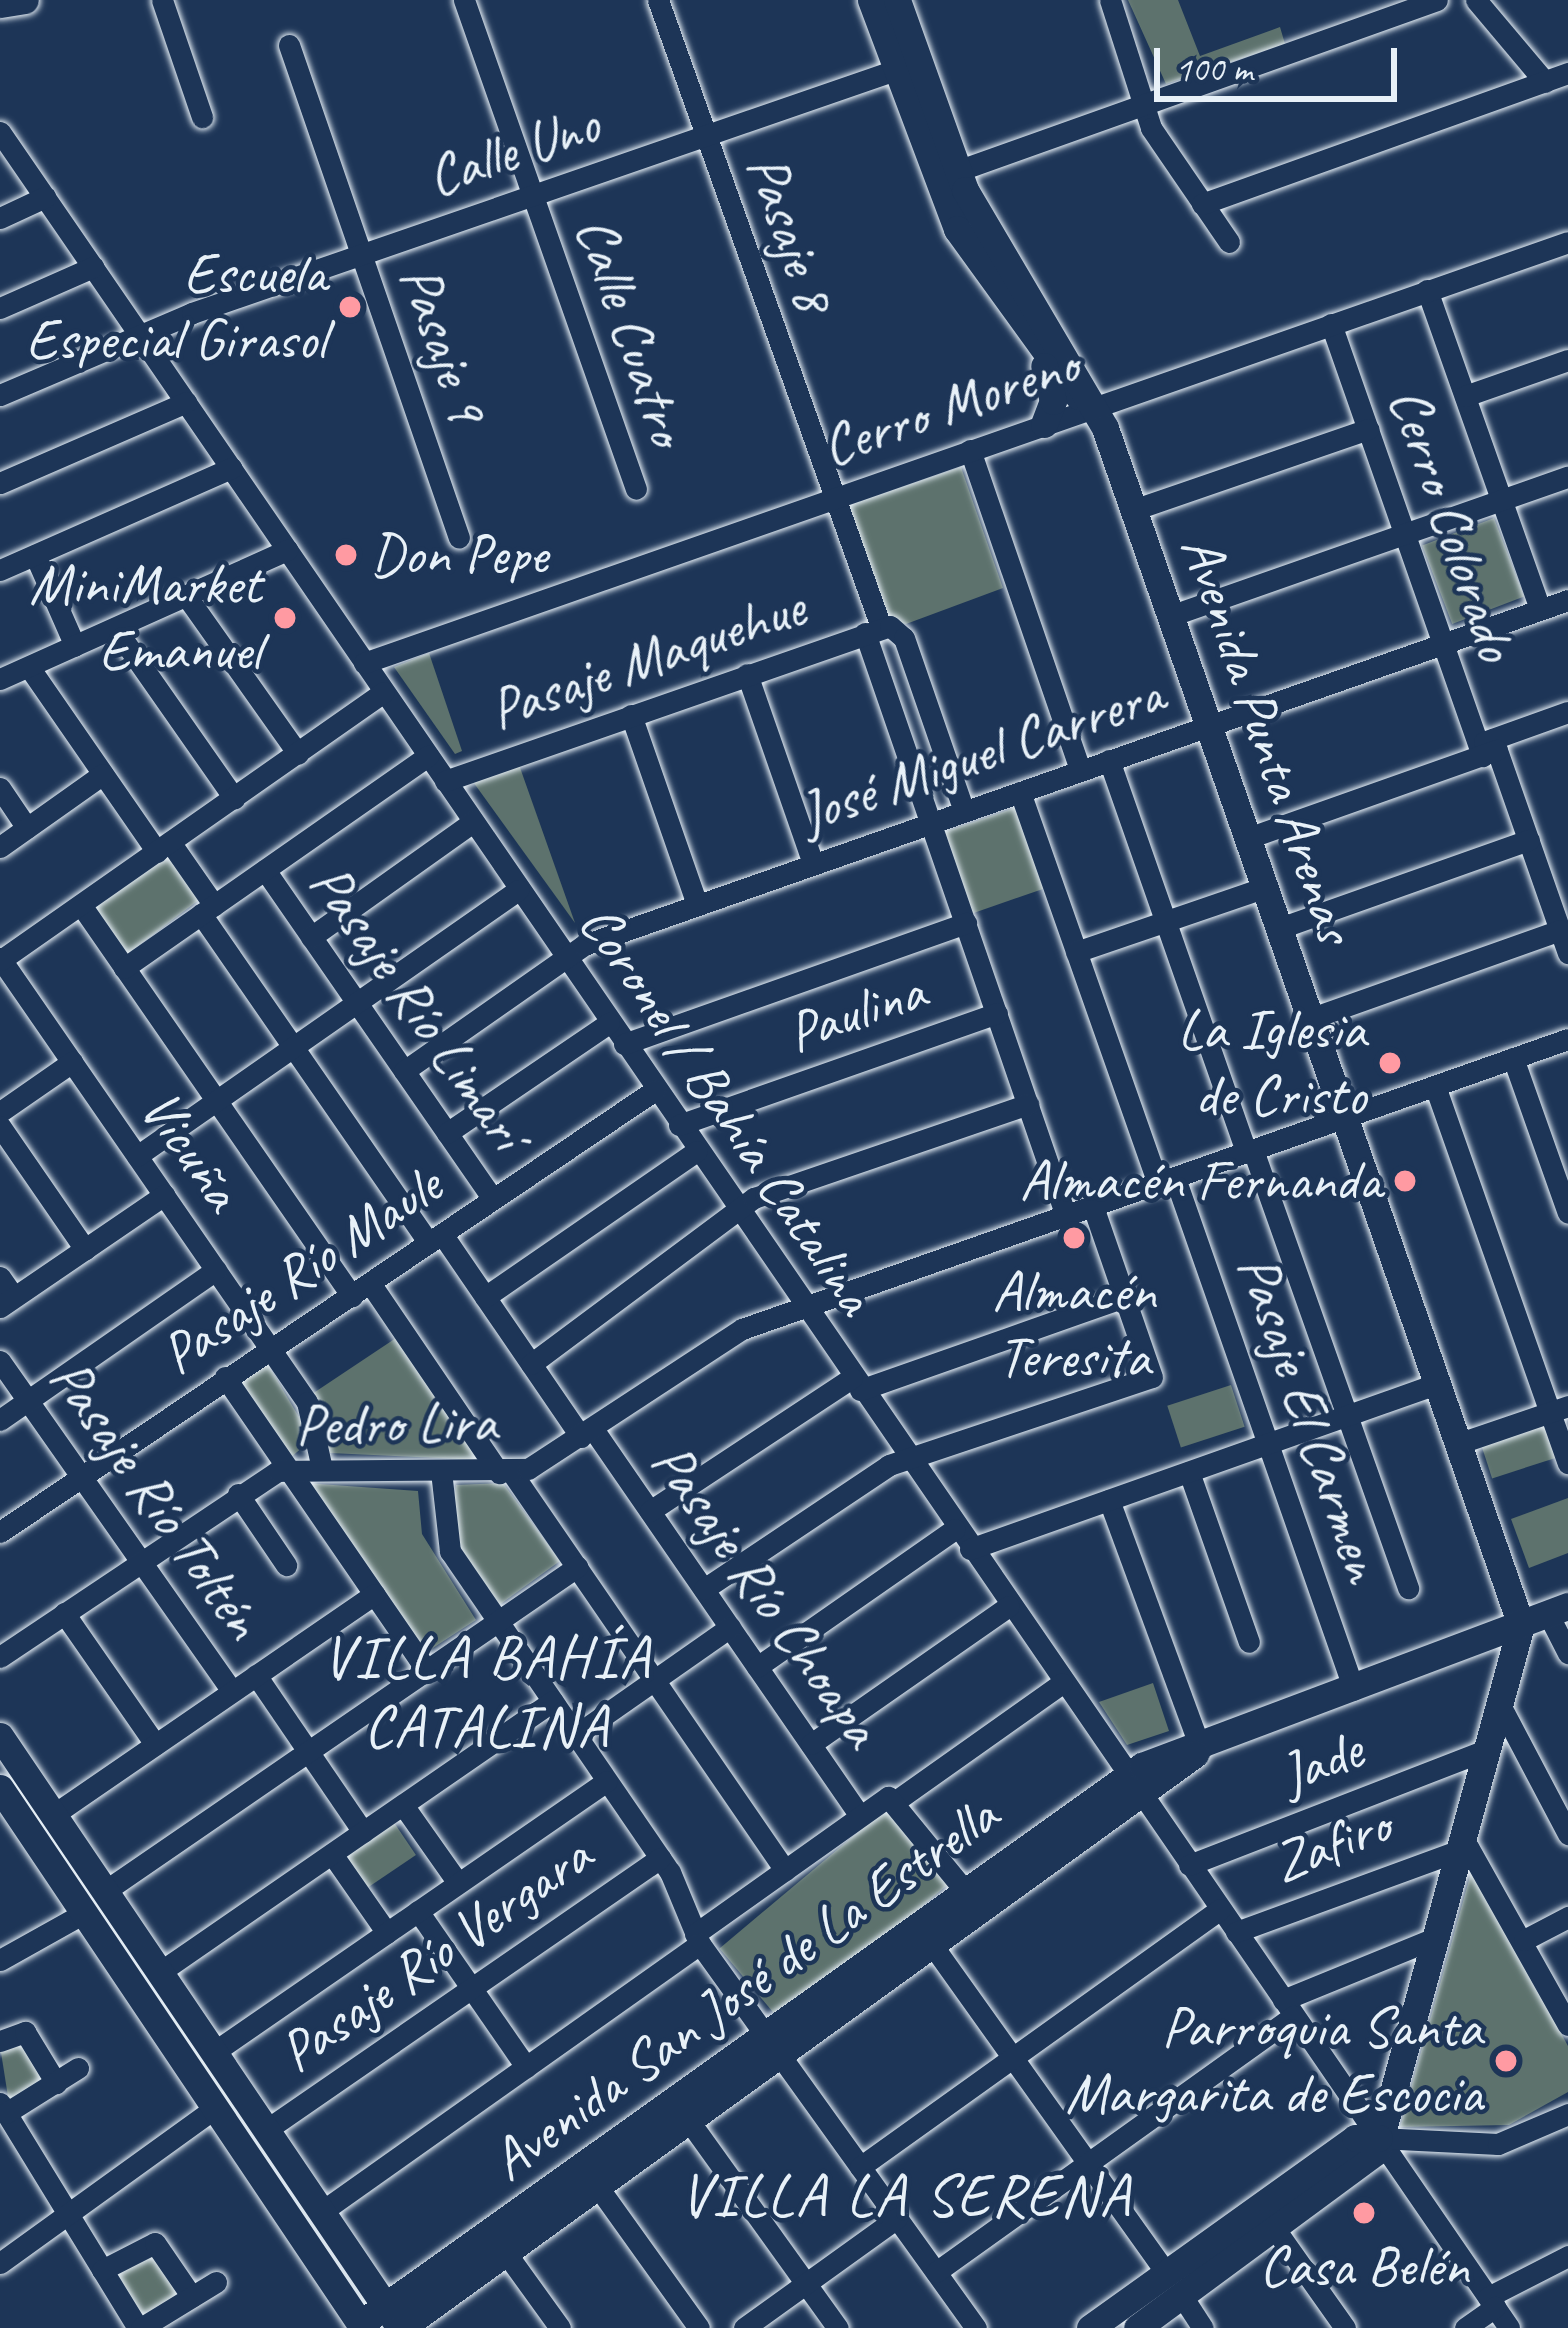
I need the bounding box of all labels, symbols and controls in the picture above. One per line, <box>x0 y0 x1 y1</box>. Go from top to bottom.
scale bar <box>1160 24 1403 98</box>
text: 100 m <box>1175 46 1252 92</box>
street label: Calle Uno <box>418 90 608 212</box>
street label: Pasaje 8 <box>731 146 849 320</box>
street label: Calle Cuatro <box>561 210 701 452</box>
place label: Escuela Especial Girasol <box>26 240 326 374</box>
street label: Pasaje 9 <box>384 257 502 431</box>
marker: Escuela Especial Girasol <box>337 294 363 320</box>
street label: Cerro Moreno <box>813 330 1087 482</box>
street label: Cerro Colorado <box>1374 379 1530 669</box>
place label: Don Pepe <box>370 521 547 589</box>
street label: Avenida Punta Arenas <box>1167 528 1369 950</box>
marker: Don Pepe <box>333 542 359 568</box>
place label: MiniMarket Emanuel <box>29 551 261 685</box>
street label: Pasaje Maquehue <box>481 573 813 745</box>
marker: MiniMarket Emanuel <box>272 605 298 631</box>
street label: José Miguel Carrera <box>790 660 1172 848</box>
street label: Pasaje Río Limarí <box>295 851 541 1163</box>
street label: Coronel / Bahía Catalina <box>564 890 890 1328</box>
street label: Paulina <box>778 957 934 1067</box>
place label: La Iglesia de Cristo <box>1179 996 1366 1130</box>
marker: La Iglesia de Cristo <box>1377 1050 1403 1076</box>
street label: Vicuña <box>126 1077 256 1223</box>
place label: Almacén Fernanda <box>1020 1147 1381 1215</box>
street label: Pasaje Río Maule <box>147 1151 455 1389</box>
marker: Almacén Fernanda <box>1392 1168 1418 1194</box>
marker: Almacén Teresita <box>1061 1225 1087 1251</box>
street label: Pasaje El Carmen <box>1222 1246 1398 1590</box>
place label: Almacén Teresita <box>992 1258 1156 1392</box>
street label: Pasaje Río Toltén <box>35 1347 277 1651</box>
street label: Pedro Lira <box>296 1388 496 1460</box>
street label: Pasaje Río Choapa <box>637 1431 895 1759</box>
district label: VILLA BAHÍA CATALINA <box>323 1621 651 1762</box>
street label: Jade <box>1270 1715 1372 1809</box>
street label: Avenida San José de La Estrella <box>477 1781 1011 2195</box>
street label: Zafiro <box>1263 1791 1399 1897</box>
street label: Pasaje Río Vergara <box>267 1822 603 2086</box>
place label: Parroquia Santa Margarita de Escocia <box>1064 1994 1482 2128</box>
marker: Parroquia Santa Margarita de Escocia <box>1493 2048 1519 2074</box>
district label: VILLA LA SERENA <box>682 2159 1130 2231</box>
marker: Casa Belén <box>1351 2200 1377 2226</box>
place label: Casa Belén <box>1259 2233 1469 2301</box>

